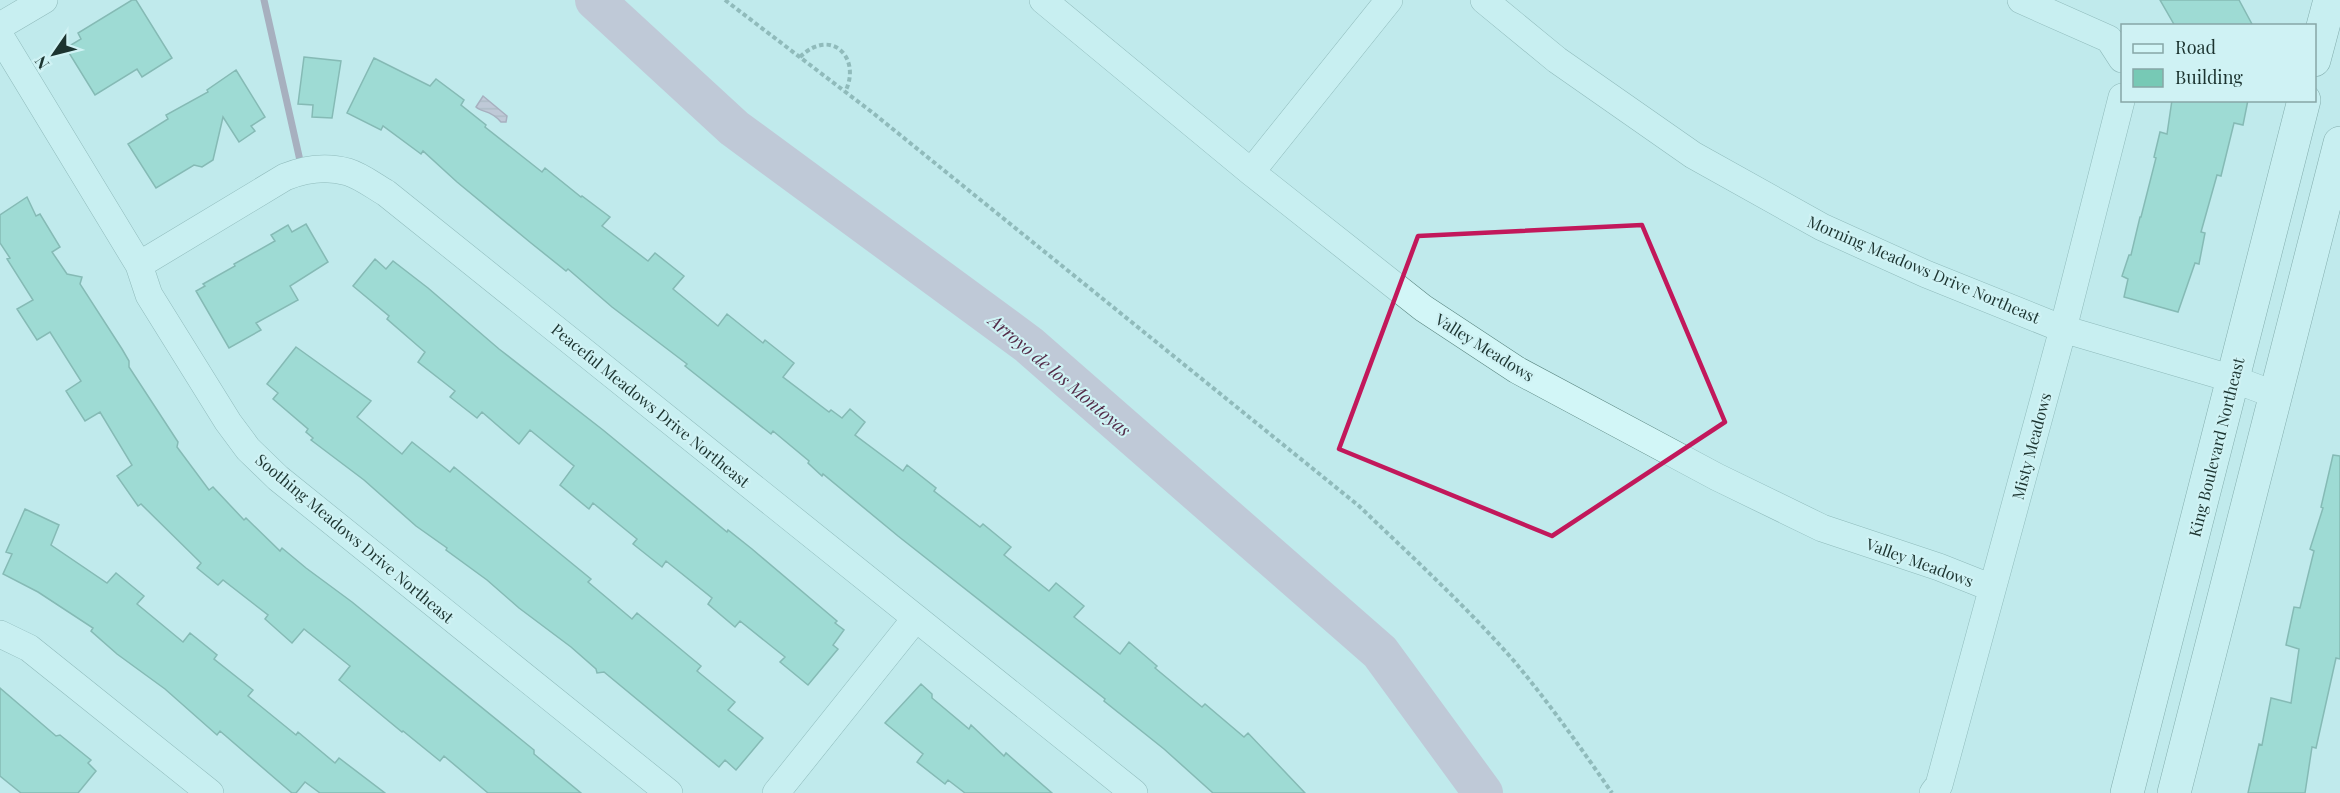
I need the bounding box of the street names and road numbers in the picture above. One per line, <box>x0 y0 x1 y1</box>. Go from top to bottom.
street label: Morning Meadows Drive Northeast <box>1805 210 2044 328</box>
street label: Valley Meadows <box>1431 308 1538 386</box>
street label: Peaceful Meadows Drive Northeast <box>548 318 755 492</box>
street label: King Boulevard Northeast <box>2184 355 2249 539</box>
street label: Misty Meadows <box>2007 390 2055 502</box>
street label: Soothing Meadows Drive Northeast <box>251 449 459 627</box>
street label: Valley Meadows <box>1863 533 1977 591</box>

